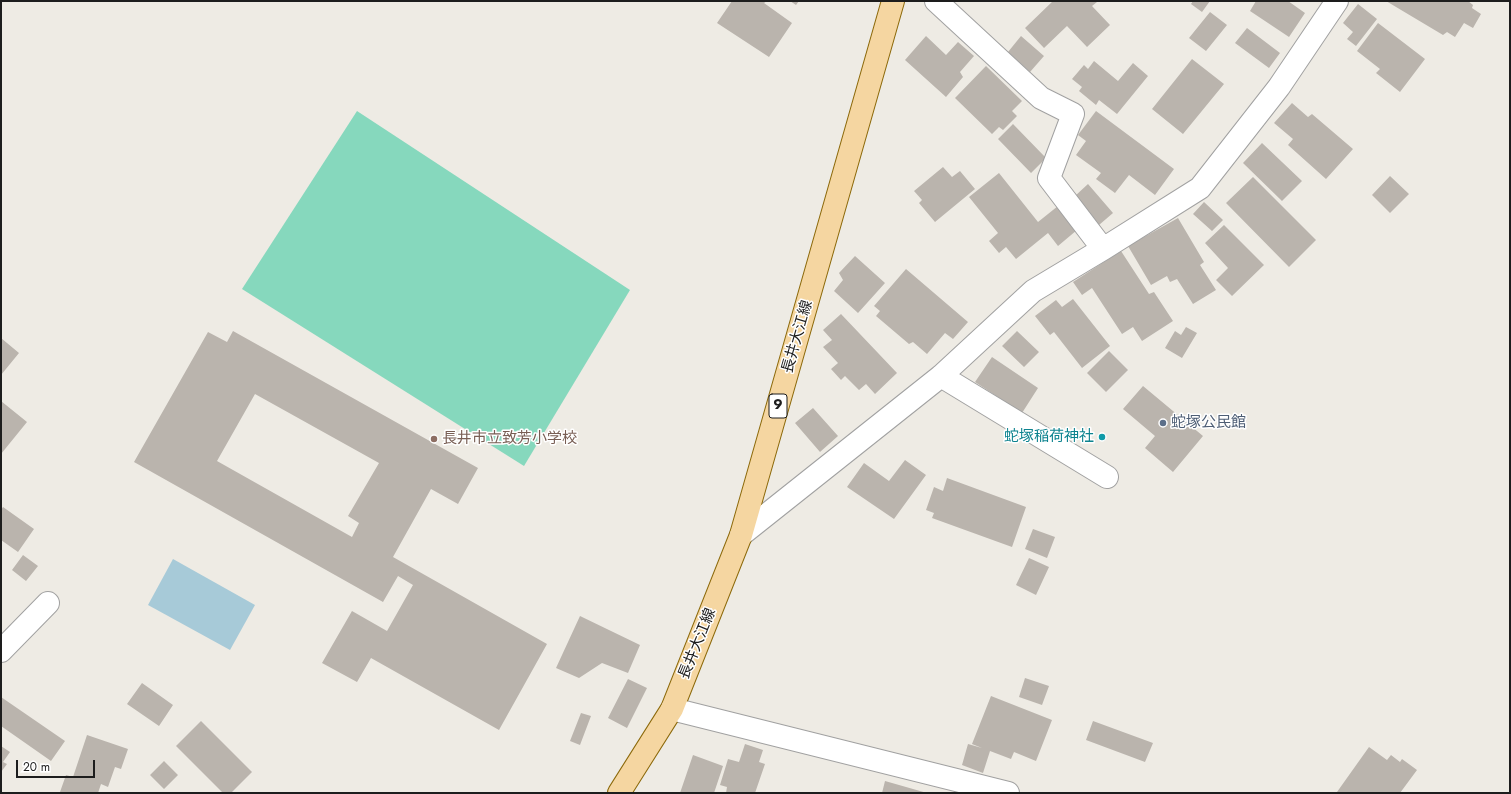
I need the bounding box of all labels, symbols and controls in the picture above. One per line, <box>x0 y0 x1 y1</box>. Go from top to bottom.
street label: 長井大江線 <box>779 298 817 376</box>
road number: 9 <box>769 394 787 418</box>
place label: 蛇塚公民館 <box>1171 414 1246 432</box>
marker: 蛇塚公民館 <box>1158 418 1168 428</box>
place label: 蛇塚稲荷神社 <box>1004 428 1094 446</box>
place label: 長井市立致芳小学校 <box>442 430 577 448</box>
marker: 蛇塚稲荷神社 <box>1097 432 1107 442</box>
marker: 長井市立致芳小学校 <box>429 434 439 444</box>
street label: 長井大江線 <box>676 606 720 682</box>
scale bar <box>18 752 97 778</box>
text: 20 m <box>23 758 50 776</box>

